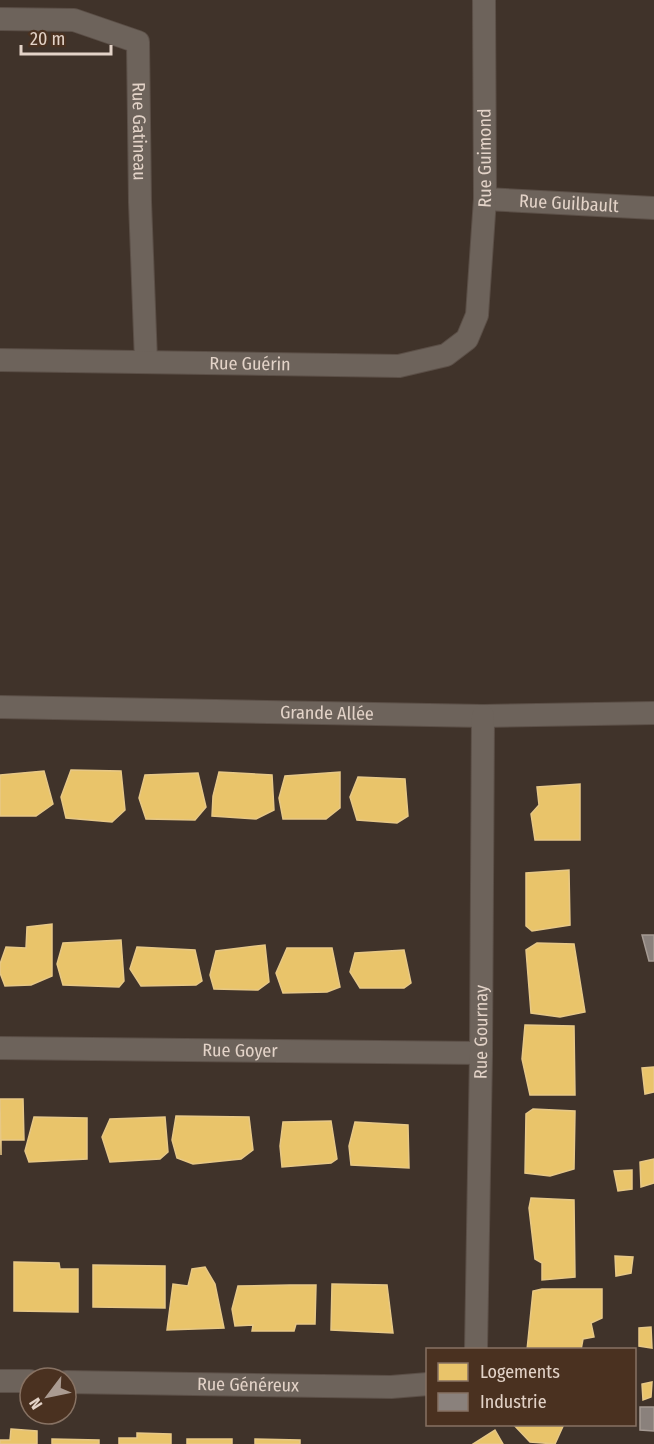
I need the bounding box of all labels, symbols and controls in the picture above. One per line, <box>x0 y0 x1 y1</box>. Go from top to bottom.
scale bar <box>21 18 111 56</box>
text: 20 m <box>30 28 65 50</box>
street label: Rue Gatineau <box>128 82 151 181</box>
street label: Rue Guimond <box>473 108 496 208</box>
street label: Rue Guilbault <box>518 190 619 217</box>
street label: Rue Guérin <box>209 352 291 375</box>
street label: Grande Allée <box>280 701 374 725</box>
street label: Rue Gournay <box>470 985 492 1079</box>
street label: Rue Goyer <box>202 1039 278 1062</box>
legend <box>426 1348 636 1426</box>
text: Logements <box>480 1361 560 1383</box>
north arrow <box>18 1366 78 1426</box>
street label: Rue Généreux <box>197 1373 299 1397</box>
text: Industrie <box>480 1391 547 1413</box>
text: N <box>25 1395 46 1413</box>

